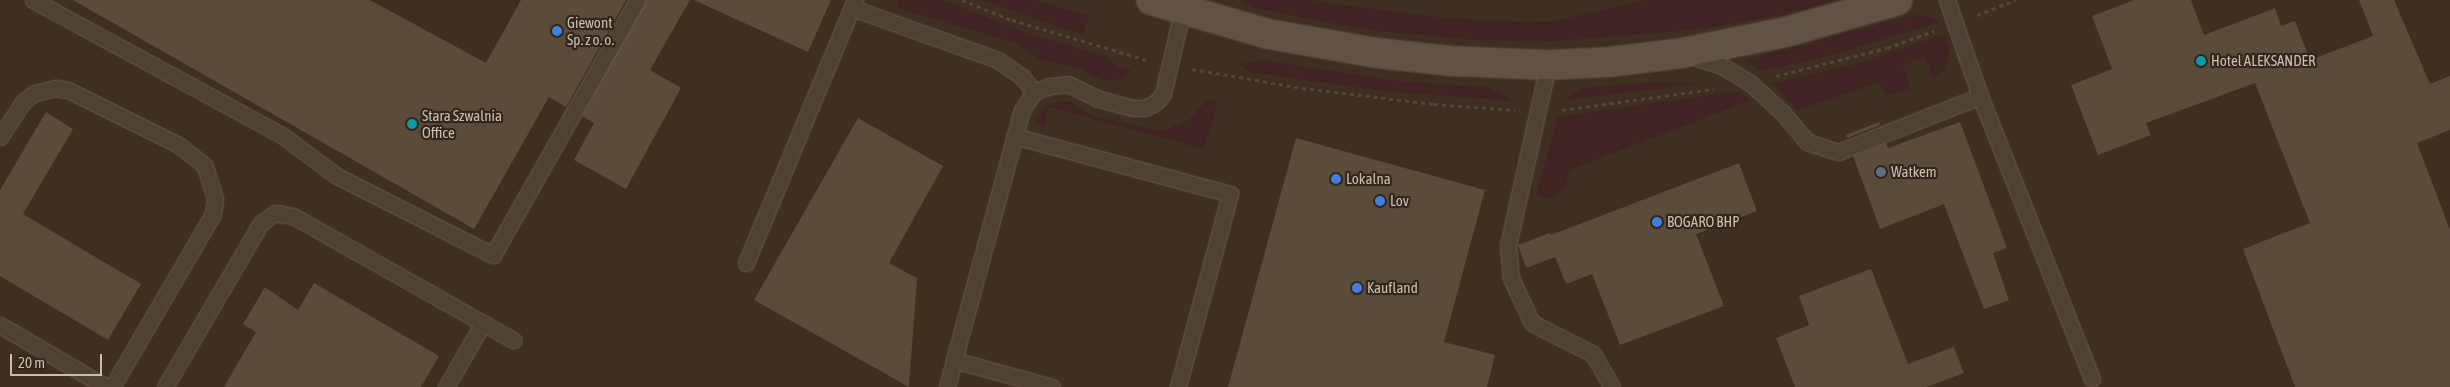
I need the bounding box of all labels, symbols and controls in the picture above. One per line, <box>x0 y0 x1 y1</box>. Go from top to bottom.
place label: Giewont Sp. z o. o. <box>567 13 614 48</box>
marker: Giewont Sp. z o. o. <box>551 25 563 37</box>
place label: Hotel ALEKSANDER <box>2211 52 2315 70</box>
marker: Hotel ALEKSANDER <box>2195 55 2207 67</box>
place label: Stara Szwalnia Office <box>422 106 502 141</box>
marker: Stara Szwalnia Office <box>406 118 418 130</box>
place label: Watkem <box>1891 163 1937 181</box>
marker: Watkem <box>1875 166 1887 178</box>
place label: Lokalna <box>1346 170 1391 188</box>
marker: Lokalna <box>1330 173 1342 185</box>
place label: Lov <box>1390 192 1409 210</box>
marker: Lov <box>1374 195 1386 207</box>
place label: BOGARO BHP <box>1667 213 1740 231</box>
marker: BOGARO BHP <box>1651 216 1663 228</box>
place label: Kaufland <box>1367 279 1418 297</box>
marker: Kaufland <box>1351 282 1363 294</box>
scale bar <box>12 344 105 376</box>
text: 20 m <box>18 354 45 371</box>

